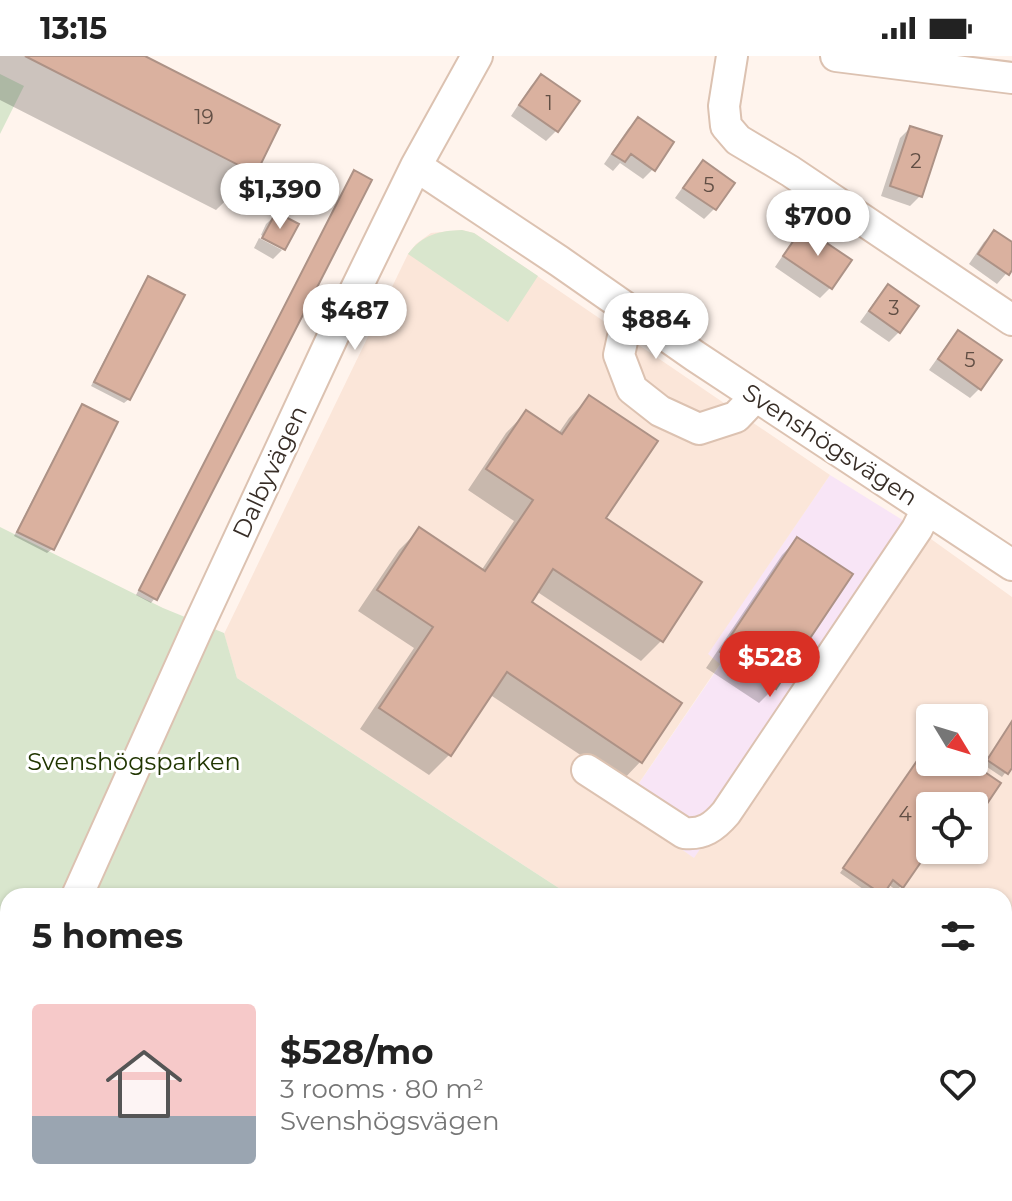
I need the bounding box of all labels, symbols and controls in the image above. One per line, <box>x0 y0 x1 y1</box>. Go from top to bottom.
text: 13:15 <box>40 10 107 47</box>
house number: 1 <box>545 91 553 115</box>
house number: 19 <box>194 105 214 129</box>
house number: 2 <box>910 149 922 173</box>
pin: $1,390 <box>215 163 345 231</box>
text: $1,390 <box>238 173 322 205</box>
house number: 5 <box>703 173 715 197</box>
pin: $700 <box>771 190 865 258</box>
text: $700 <box>784 200 852 232</box>
pin: $487 <box>308 284 402 352</box>
pin: $884 <box>609 293 703 361</box>
text: $487 <box>321 294 389 326</box>
house number: 3 <box>888 296 900 320</box>
text: $884 <box>622 303 690 335</box>
house number: 5 <box>964 348 976 372</box>
street label: Svenshögsvägen <box>737 377 923 512</box>
street label: Dalbyvägen <box>226 401 313 543</box>
pin: $528 <box>723 631 817 699</box>
text: $528 <box>738 641 802 673</box>
north arrow <box>916 704 988 776</box>
map controls <box>916 704 988 864</box>
park label: Svenshögsparken <box>27 747 241 776</box>
button: locate <box>916 792 988 864</box>
house number: 4 <box>898 802 912 826</box>
icon: filters <box>936 914 980 958</box>
text: 5 homes <box>32 915 183 957</box>
text: $528/mo <box>280 1031 434 1073</box>
icon: home <box>96 1036 192 1132</box>
icon: heart <box>936 1062 980 1106</box>
text: 3 rooms · 80 m² <box>280 1073 484 1105</box>
text: Svenshögsvägen <box>280 1105 500 1137</box>

